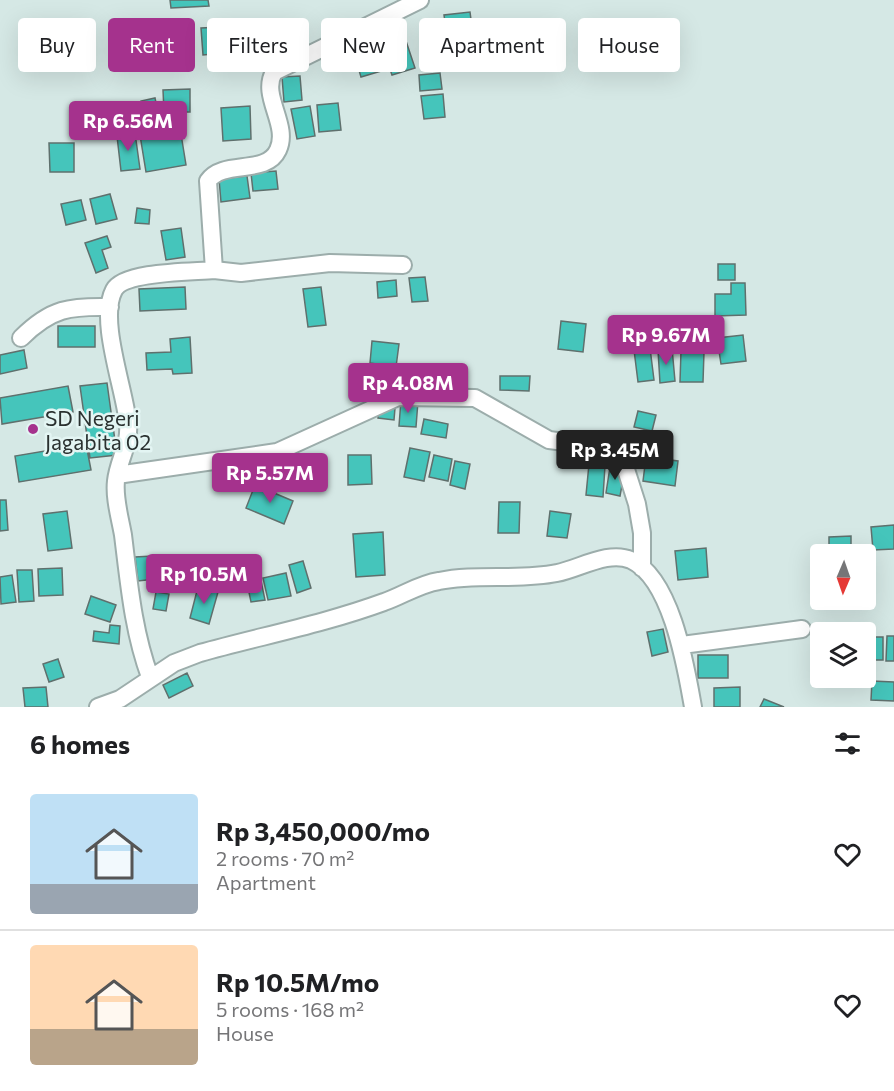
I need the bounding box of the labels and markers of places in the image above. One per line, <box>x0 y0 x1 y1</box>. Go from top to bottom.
pin: Rp 6.56M <box>66 101 190 152</box>
pin: Rp 9.67M <box>604 315 728 366</box>
pin: Rp 4.08M <box>346 363 470 414</box>
place label: SD Negeri Jagabita 02 <box>45 405 151 454</box>
marker: SD Negeri Jagabita 02 <box>26 422 40 436</box>
pin: Rp 3.45M <box>553 430 677 481</box>
pin: Rp 5.57M <box>208 453 332 504</box>
pin: Rp 10.5M <box>142 554 266 605</box>

